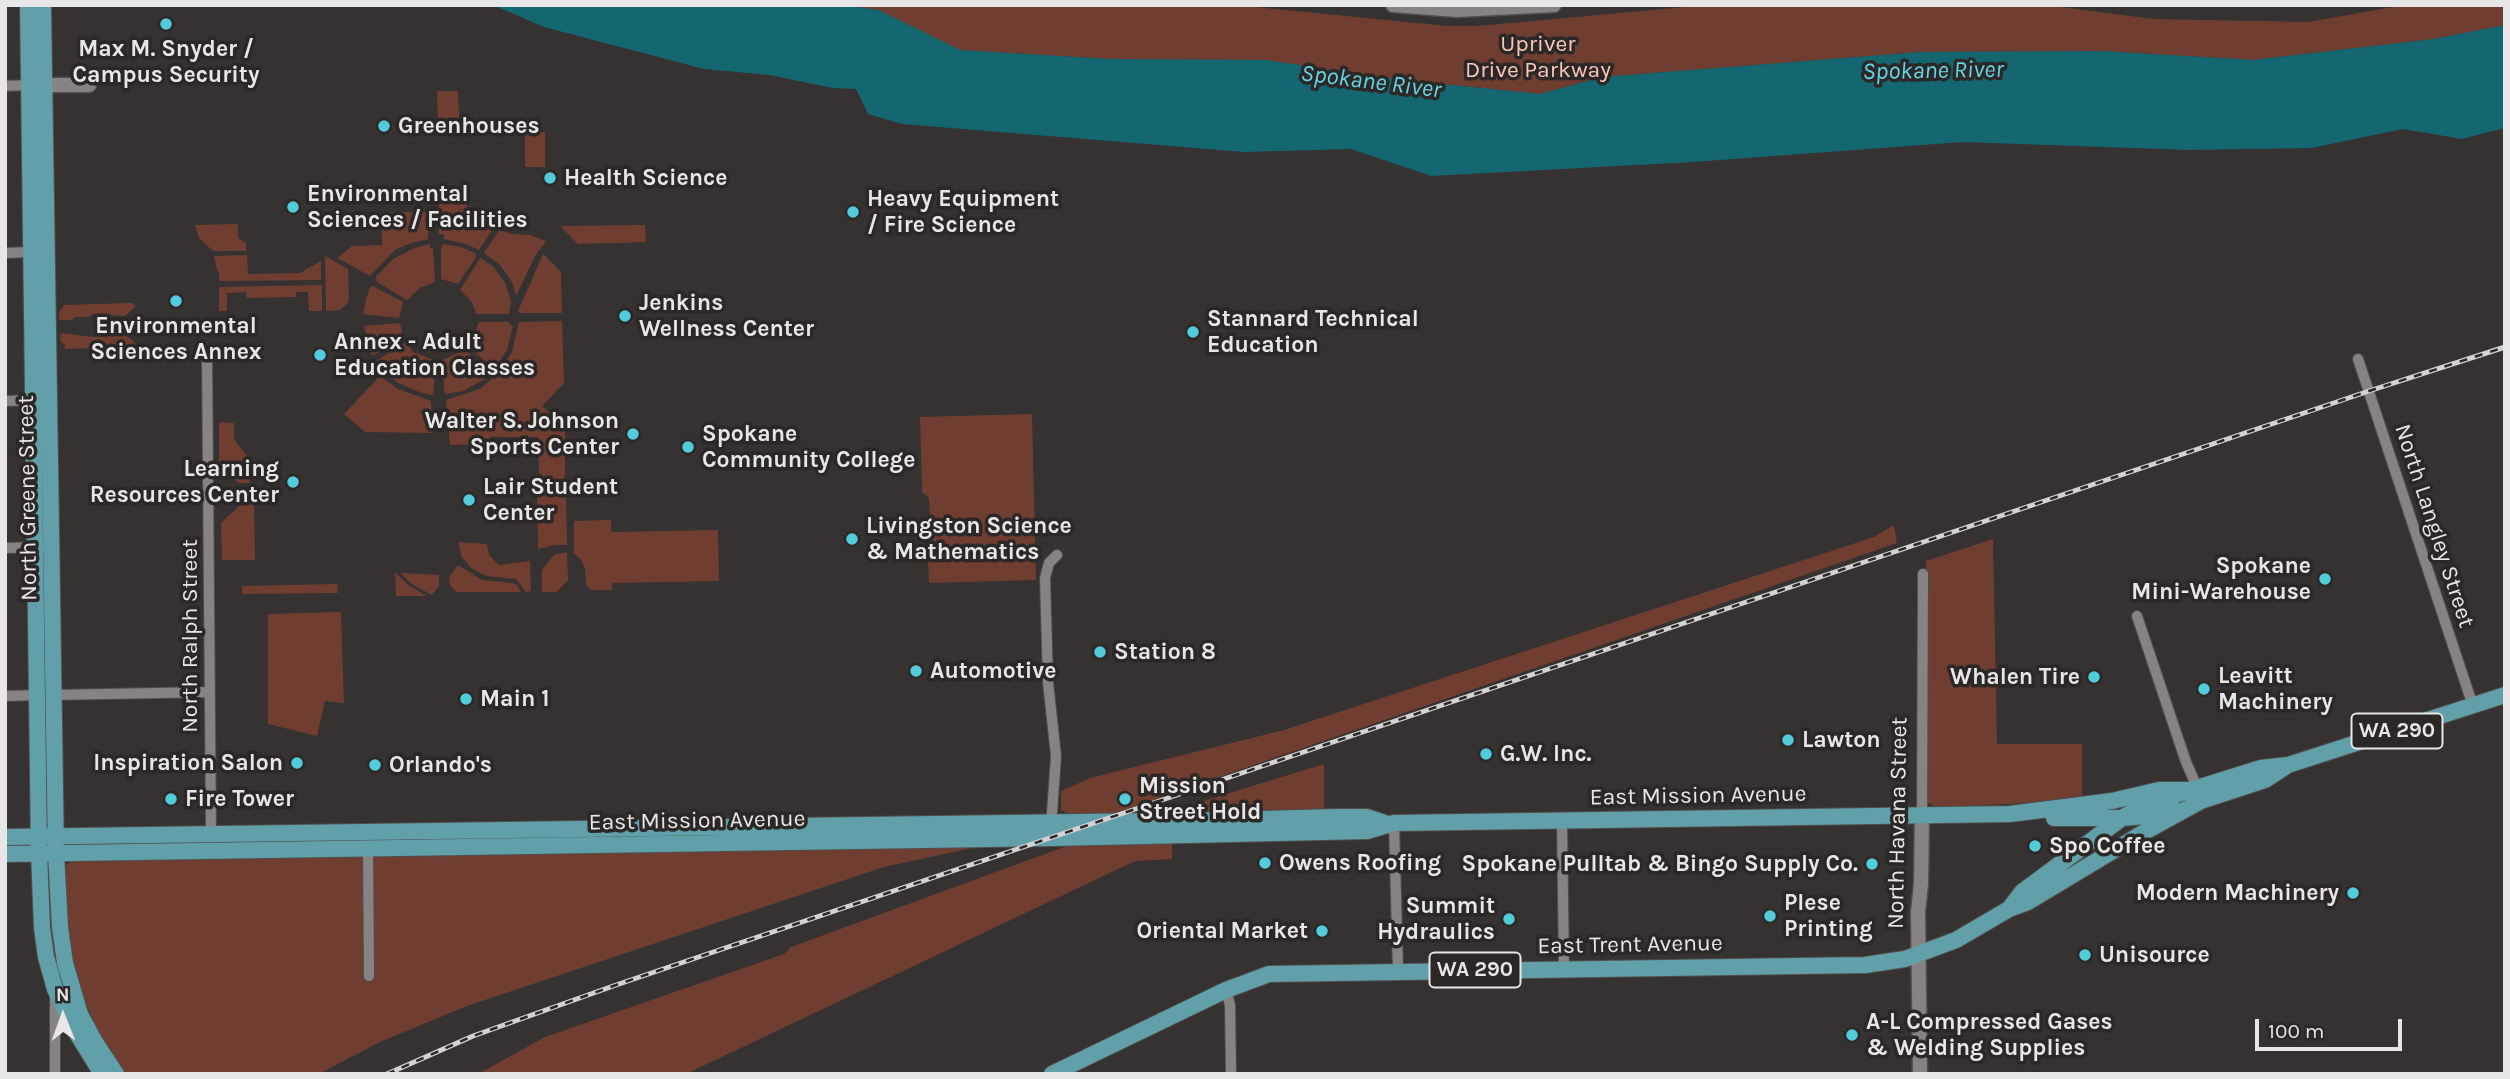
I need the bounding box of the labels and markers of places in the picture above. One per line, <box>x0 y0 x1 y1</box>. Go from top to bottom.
marker: Max M. Snyder / Campus Security <box>158 16 174 32</box>
place label: Max M. Snyder / Campus Security <box>73 35 259 89</box>
place label: Greenhouses <box>398 112 540 140</box>
marker: Greenhouses <box>376 118 392 134</box>
place label: Health Science <box>564 164 727 192</box>
marker: Health Science <box>542 170 558 186</box>
place label: Environmental Sciences / Facilities <box>307 180 528 234</box>
place label: Heavy Equipment / Fire Science <box>867 185 1059 239</box>
marker: Environmental Sciences / Facilities <box>285 199 301 215</box>
marker: Heavy Equipment / Fire Science <box>845 204 861 220</box>
place label: Jenkins Wellness Center <box>639 289 814 343</box>
marker: Environmental Sciences Annex <box>168 293 184 309</box>
place label: Stannard Technical Education <box>1207 305 1419 359</box>
marker: Jenkins Wellness Center <box>617 308 633 324</box>
place label: Environmental Sciences Annex <box>90 312 262 366</box>
marker: Stannard Technical Education <box>1185 324 1201 340</box>
place label: Annex - Adult Education Classes <box>334 328 535 382</box>
marker: Annex - Adult Education Classes <box>312 347 328 363</box>
place label: Walter S. Johnson Sports Center <box>425 407 619 461</box>
place label: Spokane Community College <box>702 420 915 474</box>
marker: Walter S. Johnson Sports Center <box>625 426 641 442</box>
marker: Spokane Community College <box>680 439 696 455</box>
place label: Learning Resources Center <box>90 455 279 509</box>
place label: Lair Student Center <box>483 473 618 527</box>
marker: Learning Resources Center <box>285 474 301 490</box>
marker: Lair Student Center <box>461 492 477 508</box>
place label: Livingston Science & Mathematics <box>866 512 1072 566</box>
marker: Livingston Science & Mathematics <box>844 531 860 547</box>
place label: Spokane Mini-Warehouse <box>2131 552 2311 606</box>
marker: Spokane Mini-Warehouse <box>2317 571 2333 587</box>
place label: Station 8 <box>1114 638 1216 666</box>
marker: Station 8 <box>1092 644 1108 660</box>
place label: Automotive <box>930 657 1056 685</box>
place label: Leavitt Machinery <box>2218 662 2333 716</box>
marker: Automotive <box>908 663 924 679</box>
place label: Whalen Tire <box>1950 663 2080 691</box>
marker: Whalen Tire <box>2086 669 2102 685</box>
marker: Leavitt Machinery <box>2196 681 2212 697</box>
place label: Main 1 <box>480 685 549 713</box>
marker: Main 1 <box>458 691 474 707</box>
place label: Lawton <box>1802 726 1881 754</box>
marker: Lawton <box>1780 732 1796 748</box>
place label: G.W. Inc. <box>1500 740 1592 768</box>
marker: G.W. Inc. <box>1478 746 1494 762</box>
place label: Inspiration Salon <box>93 749 283 777</box>
place label: Orlando's <box>389 751 492 779</box>
marker: Inspiration Salon <box>289 755 305 771</box>
marker: Orlando's <box>367 757 383 773</box>
place label: Mission Street Hold <box>1139 772 1261 826</box>
place label: Fire Tower <box>185 785 294 813</box>
marker: Fire Tower <box>163 791 179 807</box>
marker: Mission Street Hold <box>1117 791 1133 807</box>
place label: Spo Coffee <box>2049 832 2165 860</box>
marker: Spo Coffee <box>2027 838 2043 854</box>
place label: Owens Roofing <box>1279 849 1441 877</box>
place label: Spokane Pulltab & Bingo Supply Co. <box>1462 850 1858 878</box>
marker: Owens Roofing <box>1257 855 1273 871</box>
marker: Spokane Pulltab & Bingo Supply Co. <box>1864 856 1880 872</box>
place label: Modern Machinery <box>2136 879 2339 907</box>
marker: Modern Machinery <box>2345 885 2361 901</box>
place label: Plese Printing <box>1784 889 1873 943</box>
place label: Summit Hydraulics <box>1377 892 1495 946</box>
marker: Plese Printing <box>1762 908 1778 924</box>
marker: Summit Hydraulics <box>1501 911 1517 927</box>
place label: Oriental Market <box>1136 917 1308 945</box>
marker: Oriental Market <box>1314 923 1330 939</box>
place label: Unisource <box>2099 941 2210 969</box>
marker: Unisource <box>2077 947 2093 963</box>
place label: A-L Compressed Gases & Welding Supplies <box>1866 1008 2113 1062</box>
marker: A-L Compressed Gases & Welding Supplies <box>1844 1027 1860 1043</box>

